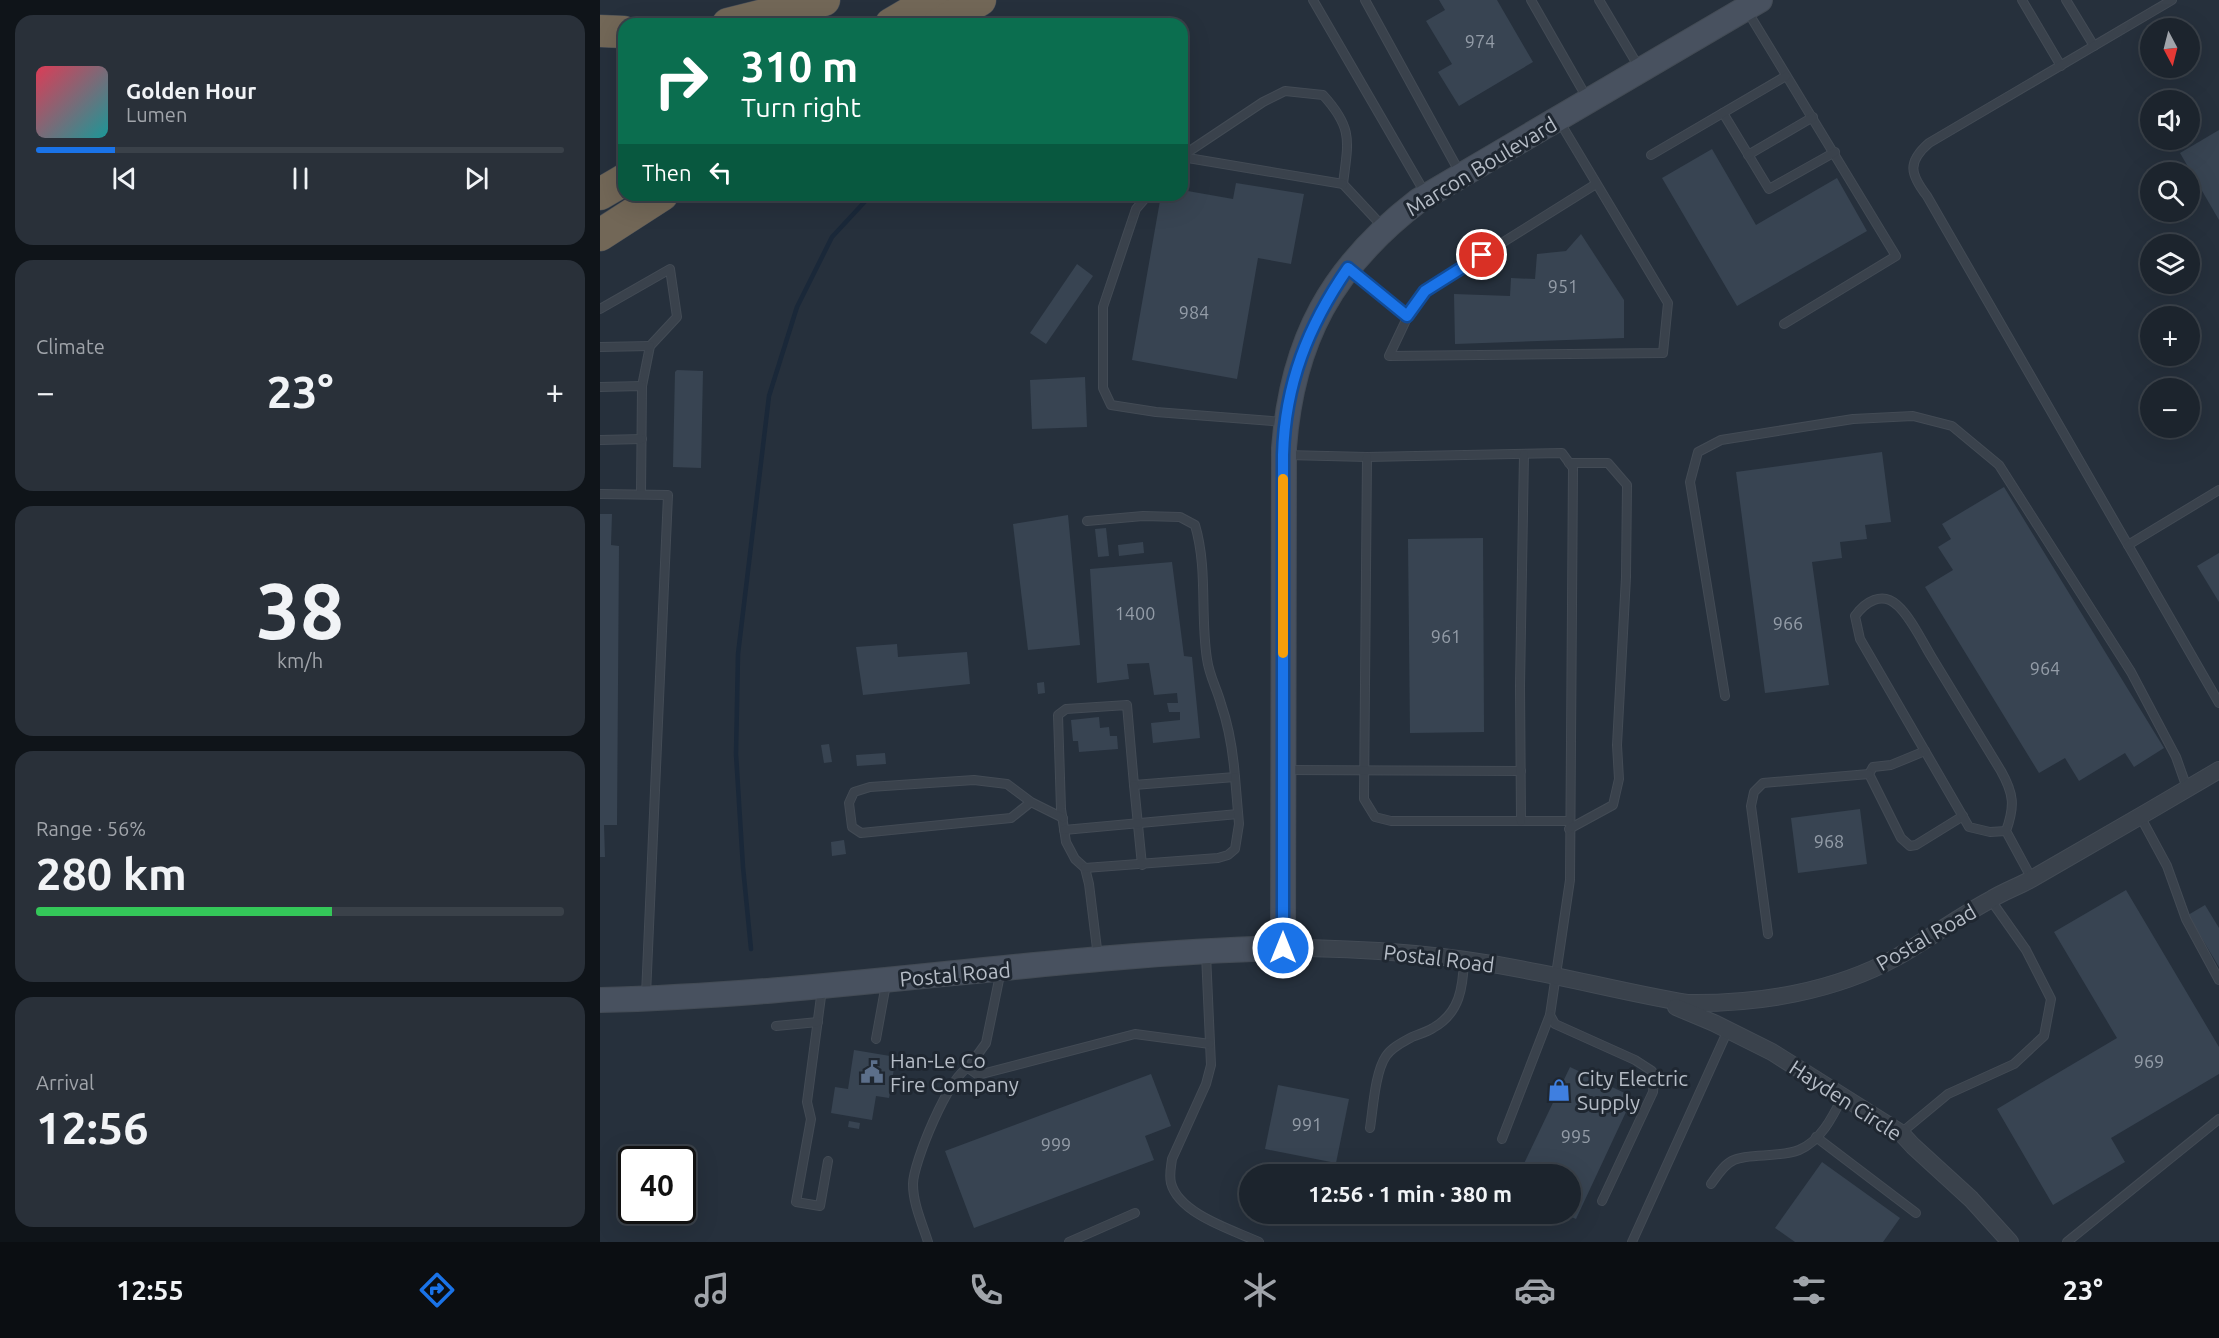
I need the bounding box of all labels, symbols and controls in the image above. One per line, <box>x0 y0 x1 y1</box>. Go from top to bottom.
north arrow <box>2140 18 2200 78</box>
map controls <box>2140 18 2200 438</box>
house number: 974 <box>1465 31 1495 51</box>
icon: right <box>642 42 720 120</box>
text: 310 m <box>741 43 858 90</box>
text: Golden Hour <box>126 78 256 103</box>
button: sound <box>2140 90 2200 150</box>
text: Turn right <box>741 92 861 122</box>
text: Lumen <box>126 103 187 126</box>
street label: Marcon Boulevard <box>1401 111 1561 221</box>
icon: left <box>704 156 737 189</box>
text: Then <box>642 160 692 185</box>
icon: previous <box>108 162 141 195</box>
icon: pause <box>284 162 317 195</box>
icon: next <box>460 162 493 195</box>
button: search <box>2140 162 2200 222</box>
pin <box>1456 229 1507 280</box>
button: layers <box>2140 234 2200 294</box>
icon: arrive <box>1465 238 1498 271</box>
house number: 951 <box>1548 276 1578 296</box>
house number: 984 <box>1179 302 1209 322</box>
button: + <box>2140 306 2200 366</box>
text: Climate <box>36 335 105 358</box>
text: 23° <box>267 366 333 417</box>
text: − <box>36 373 55 410</box>
text: + <box>545 373 564 410</box>
button: − <box>2140 378 2200 438</box>
text: 38 <box>256 566 344 654</box>
house number: 1400 <box>1115 603 1155 623</box>
house number: 966 <box>1773 613 1803 633</box>
house number: 961 <box>1431 626 1461 646</box>
text: km/h <box>277 649 323 672</box>
house number: 964 <box>2030 658 2060 678</box>
text: Range · 56% <box>36 817 146 840</box>
house number: 968 <box>1814 831 1844 851</box>
text: 280 km <box>36 848 187 899</box>
street label: Postal Road <box>1872 899 1980 975</box>
position arrow <box>1251 916 1315 980</box>
street label: Postal Road <box>1382 939 1496 977</box>
street label: Postal Road <box>898 957 1012 991</box>
place label: Han-Le Co Fire Company <box>890 1048 1019 1096</box>
house number: 969 <box>2134 1051 2164 1071</box>
street label: Hayden Circle <box>1785 1055 1907 1145</box>
public building icon: Han-Le Co Fire Company <box>859 1059 885 1085</box>
place label: City Electric Supply <box>1577 1066 1688 1114</box>
text: Arrival <box>36 1071 94 1094</box>
shop icon: City Electric Supply <box>1546 1077 1572 1103</box>
text: 12:56 <box>36 1102 149 1153</box>
house number: 991 <box>1292 1114 1322 1134</box>
house number: 995 <box>1561 1126 1591 1146</box>
house number: 999 <box>1041 1134 1071 1154</box>
speed limit sign: 40 <box>618 1146 696 1224</box>
text: 12:56 · 1 min · 380 m <box>1308 1181 1512 1206</box>
icon: directions <box>416 1269 458 1311</box>
icon: music <box>691 1269 733 1311</box>
icon: phone <box>965 1269 1007 1311</box>
icon: climate <box>1239 1269 1281 1311</box>
icon: car <box>1514 1269 1556 1311</box>
icon: filters <box>1788 1269 1830 1311</box>
text: 12:55 <box>116 1275 184 1305</box>
text: 23° <box>2063 1275 2103 1305</box>

